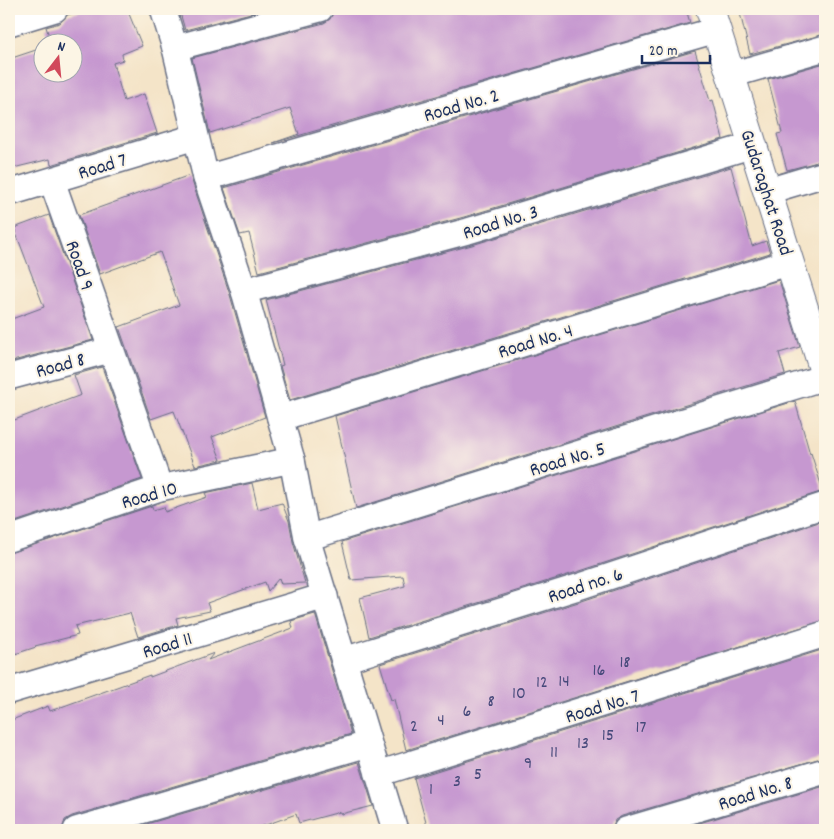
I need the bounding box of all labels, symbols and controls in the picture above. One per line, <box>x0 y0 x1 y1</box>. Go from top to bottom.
north arrow <box>32 32 82 82</box>
scale bar <box>642 32 709 64</box>
text: N <box>55 37 67 58</box>
text: 20 m <box>649 41 677 63</box>
street label: Road No. 2 <box>421 83 503 131</box>
street label: Gudaraghat Road <box>732 126 799 260</box>
street label: Road 7 <box>75 147 131 189</box>
street label: Road No. 3 <box>460 199 542 249</box>
street label: Road 9 <box>57 237 100 295</box>
street label: Road No. 4 <box>495 318 577 368</box>
street label: Road 8 <box>33 347 89 387</box>
street label: Road No. 5 <box>527 436 609 486</box>
street label: Road 10 <box>118 476 181 518</box>
street label: Road no. 6 <box>545 562 627 612</box>
street label: Road 11 <box>140 626 196 668</box>
house number: 18 <box>619 651 631 676</box>
house number: 16 <box>593 659 605 684</box>
house number: 14 <box>558 670 570 695</box>
house number: 12 <box>536 671 548 696</box>
house number: 10 <box>512 682 526 707</box>
street label: Road No. 7 <box>562 683 643 732</box>
house number: 8 <box>487 690 495 715</box>
house number: 6 <box>463 700 471 725</box>
house number: 4 <box>437 709 445 734</box>
house number: 2 <box>410 715 418 740</box>
house number: 17 <box>636 716 647 741</box>
house number: 15 <box>602 724 614 749</box>
house number: 13 <box>577 732 589 757</box>
house number: 11 <box>550 741 558 766</box>
house number: 9 <box>524 752 532 777</box>
house number: 5 <box>474 763 482 788</box>
house number: 3 <box>453 770 461 795</box>
street label: Road No. 8 <box>715 770 797 819</box>
house number: 1 <box>429 778 433 803</box>

